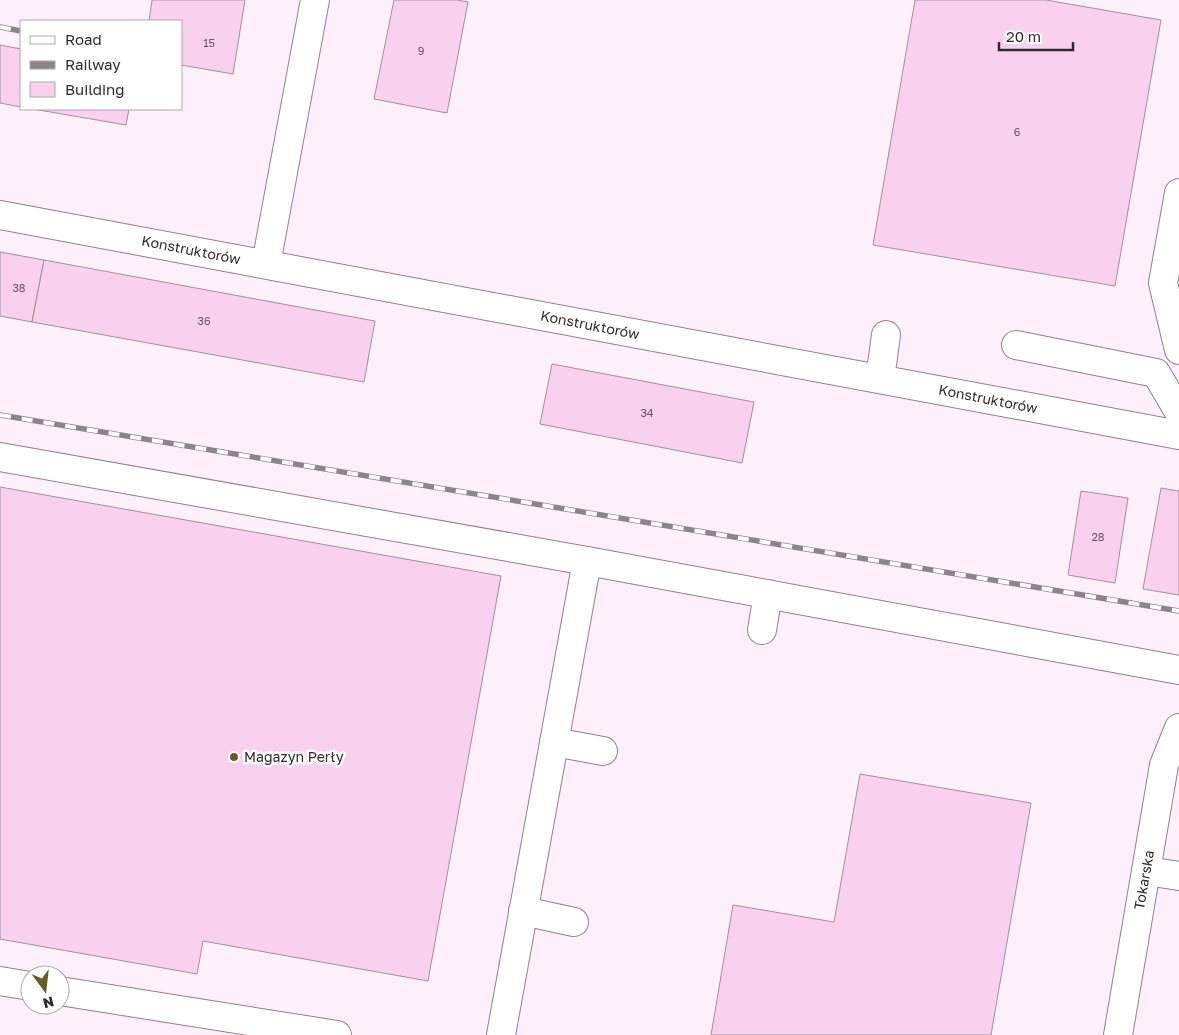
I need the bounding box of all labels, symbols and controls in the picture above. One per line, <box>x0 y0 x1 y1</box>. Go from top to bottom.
legend <box>20 20 182 110</box>
scale bar <box>999 20 1073 52</box>
text: 20 m <box>1006 27 1041 45</box>
text: Road <box>65 30 102 48</box>
house number: 15 <box>203 36 215 49</box>
house number: 9 <box>418 44 424 57</box>
text: Railway <box>65 55 121 73</box>
text: Building <box>65 80 125 98</box>
house number: 6 <box>1014 125 1021 138</box>
street label: Konstruktorów <box>140 232 242 267</box>
house number: 38 <box>12 281 26 294</box>
street label: Konstruktorów <box>539 307 641 342</box>
house number: 36 <box>197 314 211 327</box>
street label: Konstruktorów <box>937 381 1039 416</box>
house number: 34 <box>640 406 654 419</box>
house number: 28 <box>1091 530 1105 543</box>
place label: Magazyn Perły <box>244 748 344 765</box>
marker: Magazyn Perły <box>228 751 240 763</box>
street label: Tokarska <box>1130 849 1157 911</box>
north arrow <box>20 965 70 1015</box>
text: N <box>41 993 56 1013</box>

